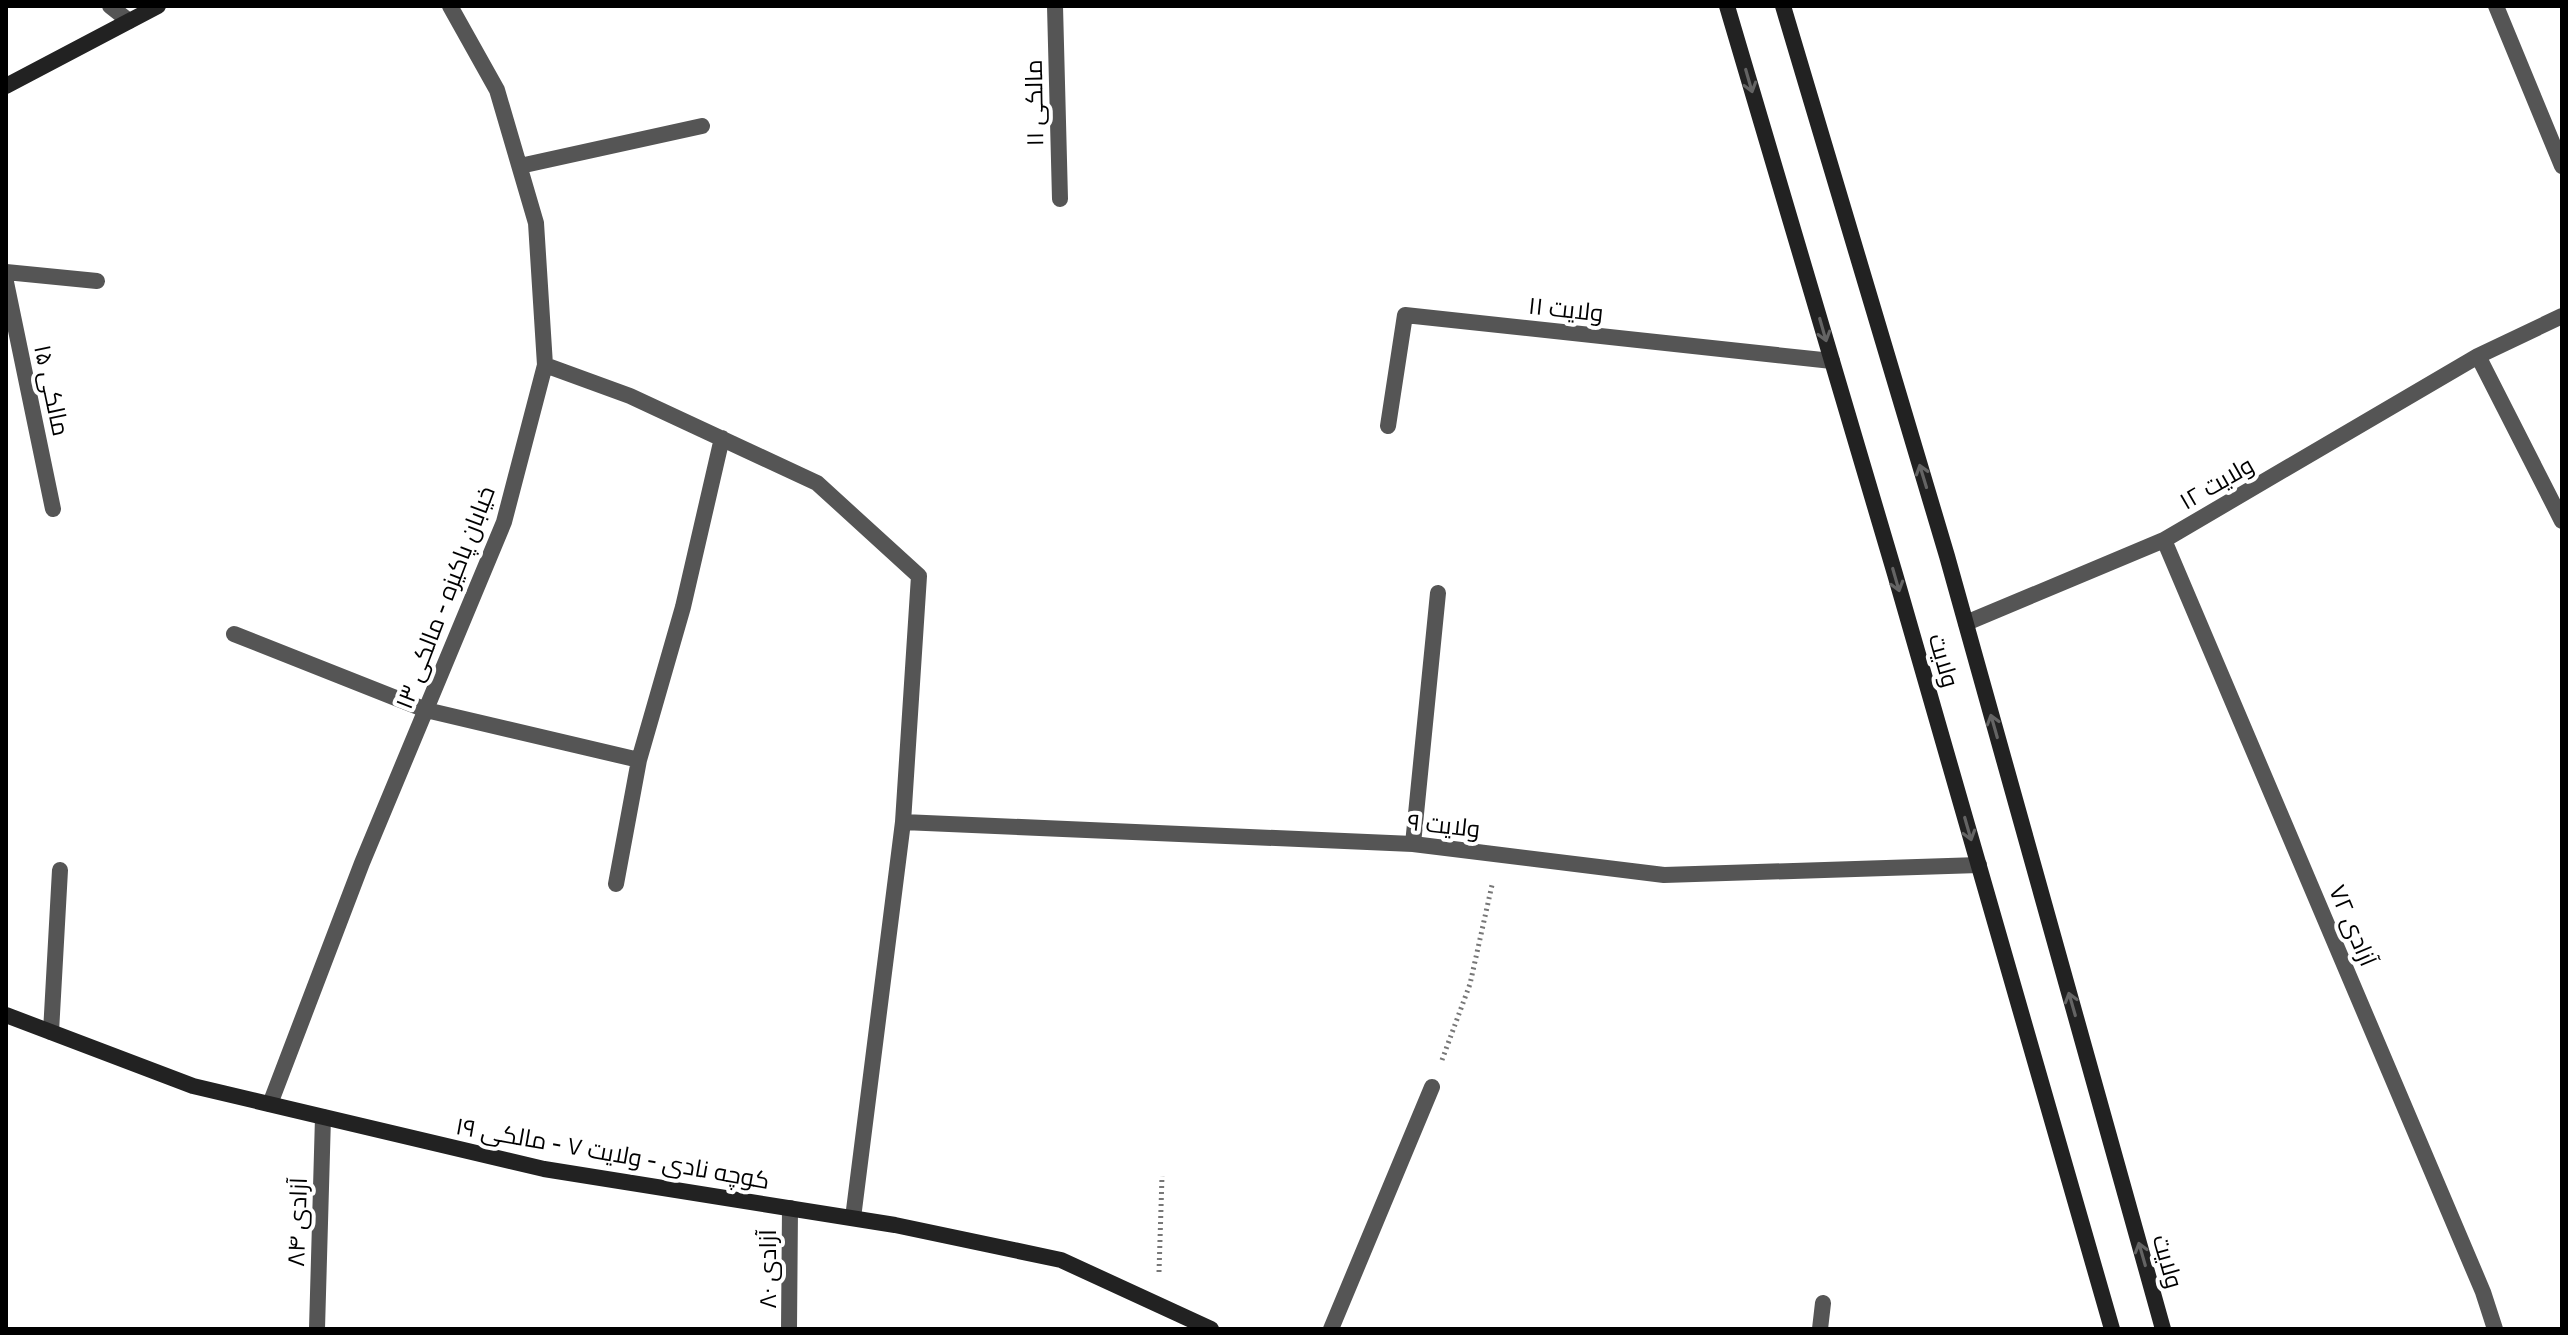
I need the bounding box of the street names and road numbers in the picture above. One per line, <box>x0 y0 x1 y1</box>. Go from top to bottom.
street label: مالکی ۱۱ <box>1018 59 1049 147</box>
street label: ولایت ۱۱ <box>1527 290 1605 326</box>
street label: مالکی ۱۵ <box>28 342 77 439</box>
street label: ولایت ۱۲ <box>2174 449 2258 515</box>
street label: خیابان پاکیزه - مالکی ۱۳ <box>388 481 503 714</box>
street label: ولایت <box>1924 630 1966 690</box>
street label: ولایت ۹ <box>1406 806 1482 842</box>
street label: آزادی ۷۲ <box>2323 880 2384 971</box>
street label: کوچه نادی - ولایت ۷ - مالکی ۱۹ <box>453 1110 772 1197</box>
street label: آزادی ۸۴ <box>280 1176 313 1267</box>
street label: آزادی ۸۰ <box>752 1229 782 1309</box>
street label: ولایت <box>2148 1231 2190 1291</box>

